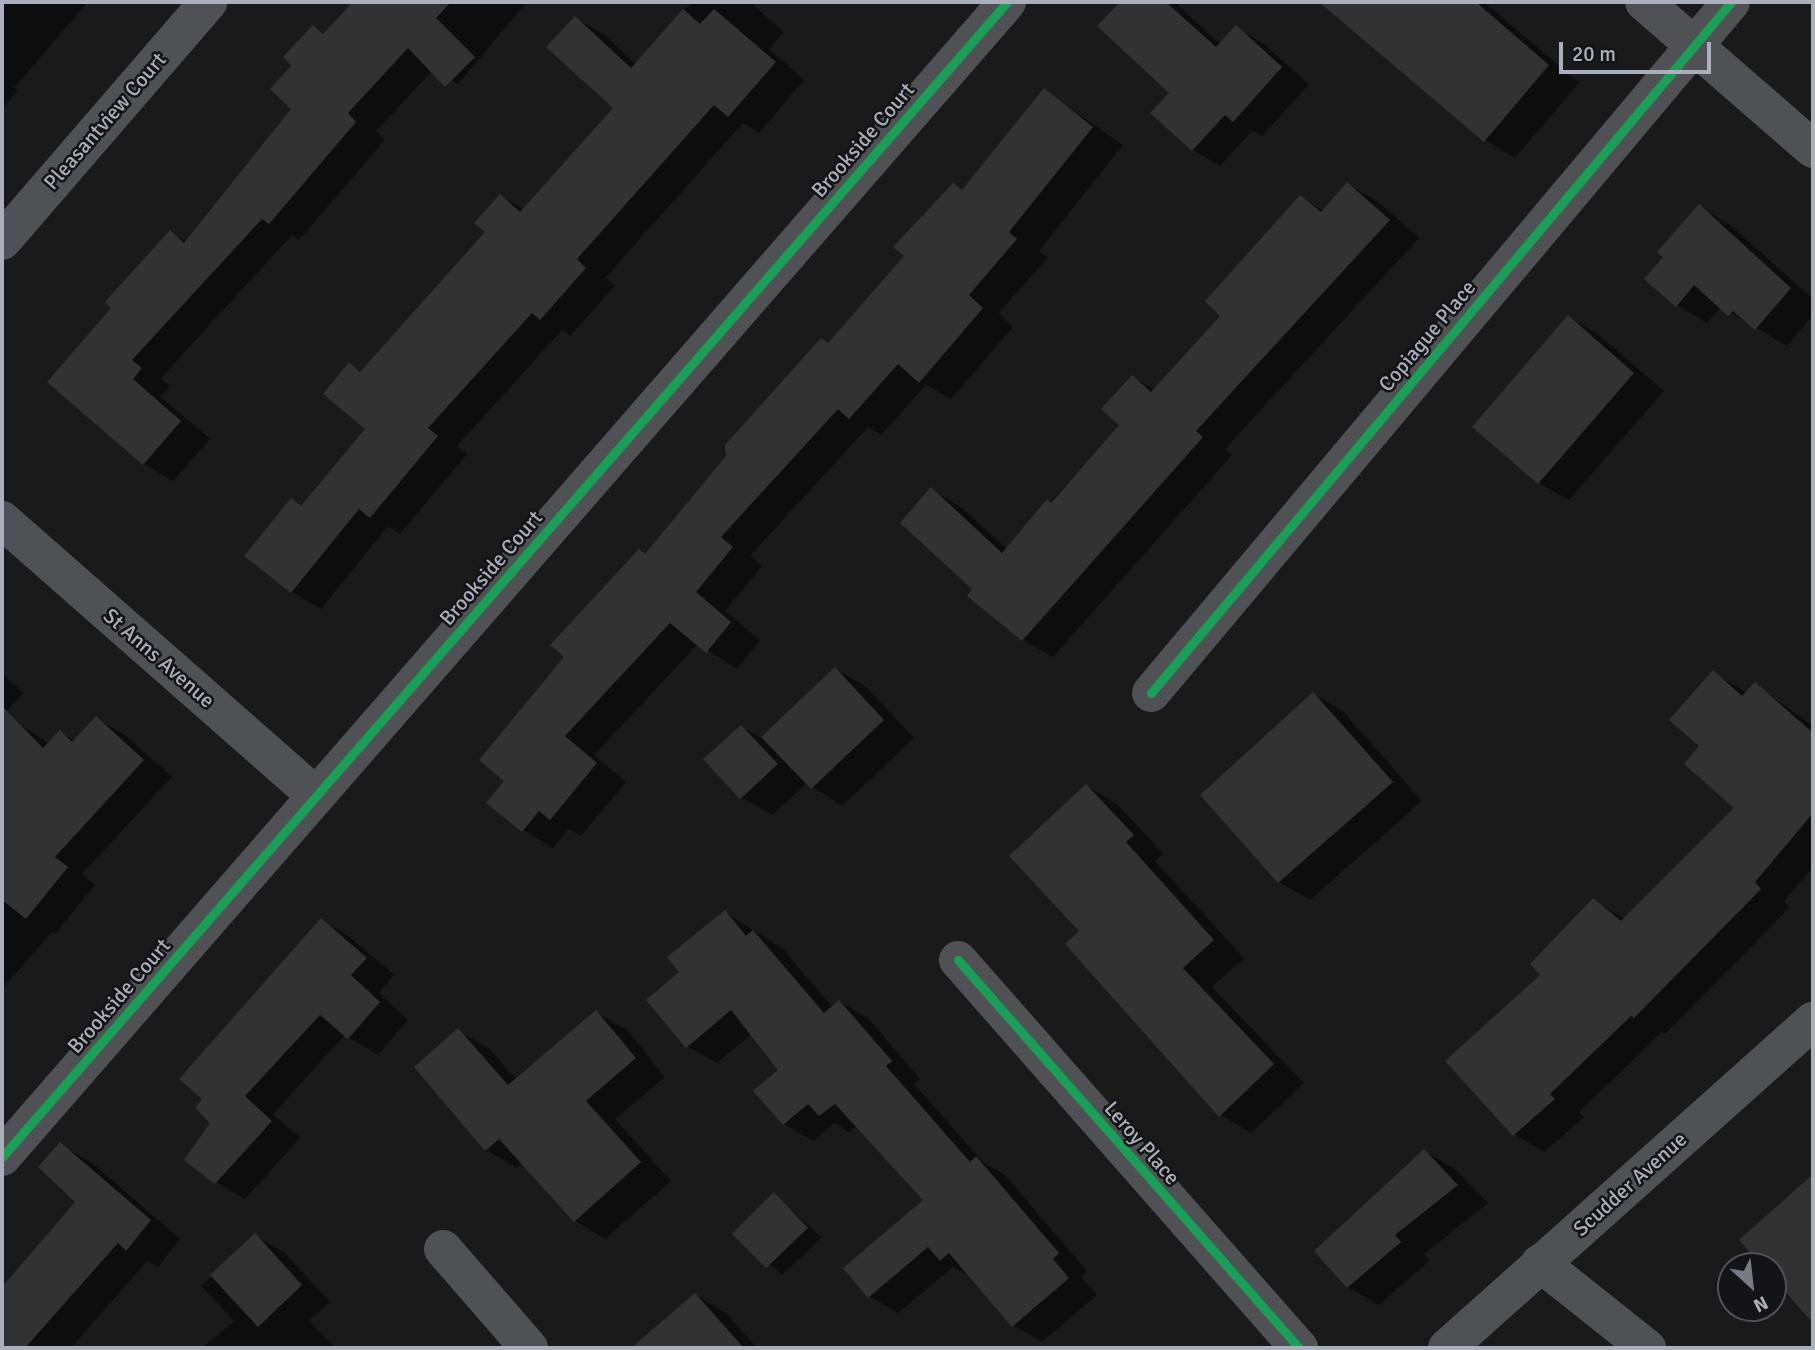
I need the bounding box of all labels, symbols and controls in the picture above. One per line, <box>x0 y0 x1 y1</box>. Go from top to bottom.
scale bar <box>1563 28 1715 72</box>
text: 20 m <box>1572 41 1616 67</box>
street label: Pleasantview Court <box>39 47 171 195</box>
street label: Brookside Court <box>806 78 920 202</box>
street label: Copiague Place <box>1373 275 1481 397</box>
street label: Brookside Court <box>434 506 548 630</box>
street label: St Anns Avenue <box>98 603 220 713</box>
street label: Brookside Court <box>62 934 176 1058</box>
street label: Leroy Place <box>1099 1096 1185 1190</box>
street label: Scudder Avenue <box>1568 1127 1692 1241</box>
north arrow <box>1717 1252 1787 1322</box>
text: N <box>1749 1290 1772 1318</box>

